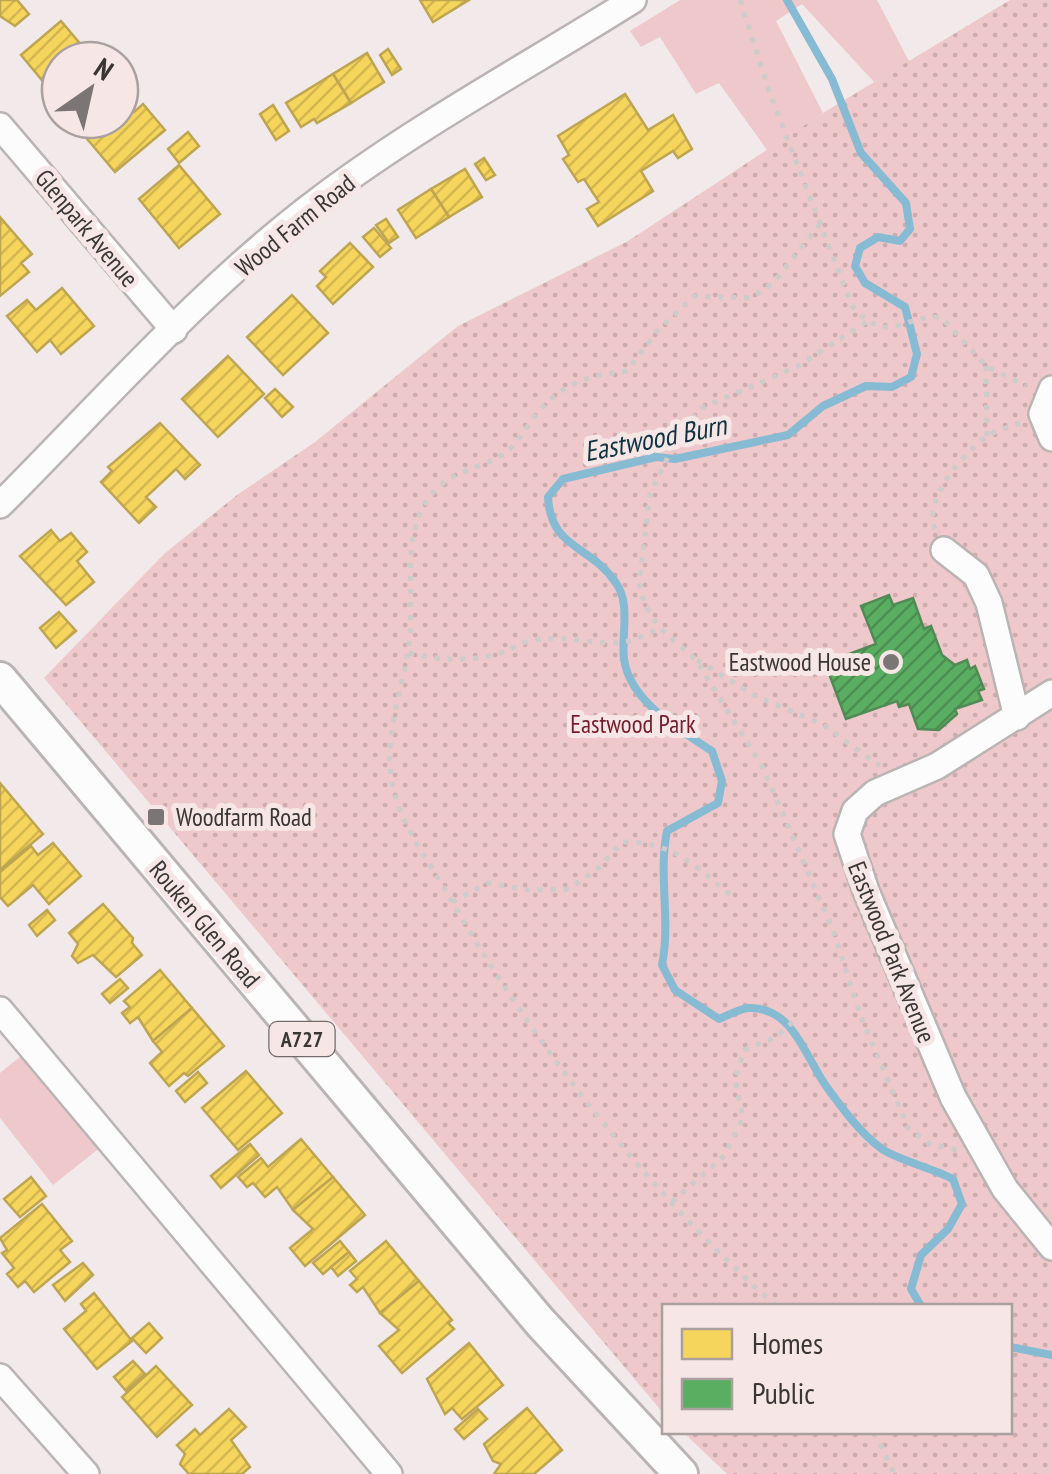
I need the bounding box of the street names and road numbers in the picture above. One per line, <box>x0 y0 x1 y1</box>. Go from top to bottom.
street label: Glenpark Avenue <box>28 163 146 293</box>
street label: Wood Farm Road <box>229 167 361 283</box>
street label: Rouken Glen Road <box>143 854 267 994</box>
street label: Eastwood Park Avenue <box>841 857 943 1047</box>
road number: A727 <box>270 1022 334 1056</box>

